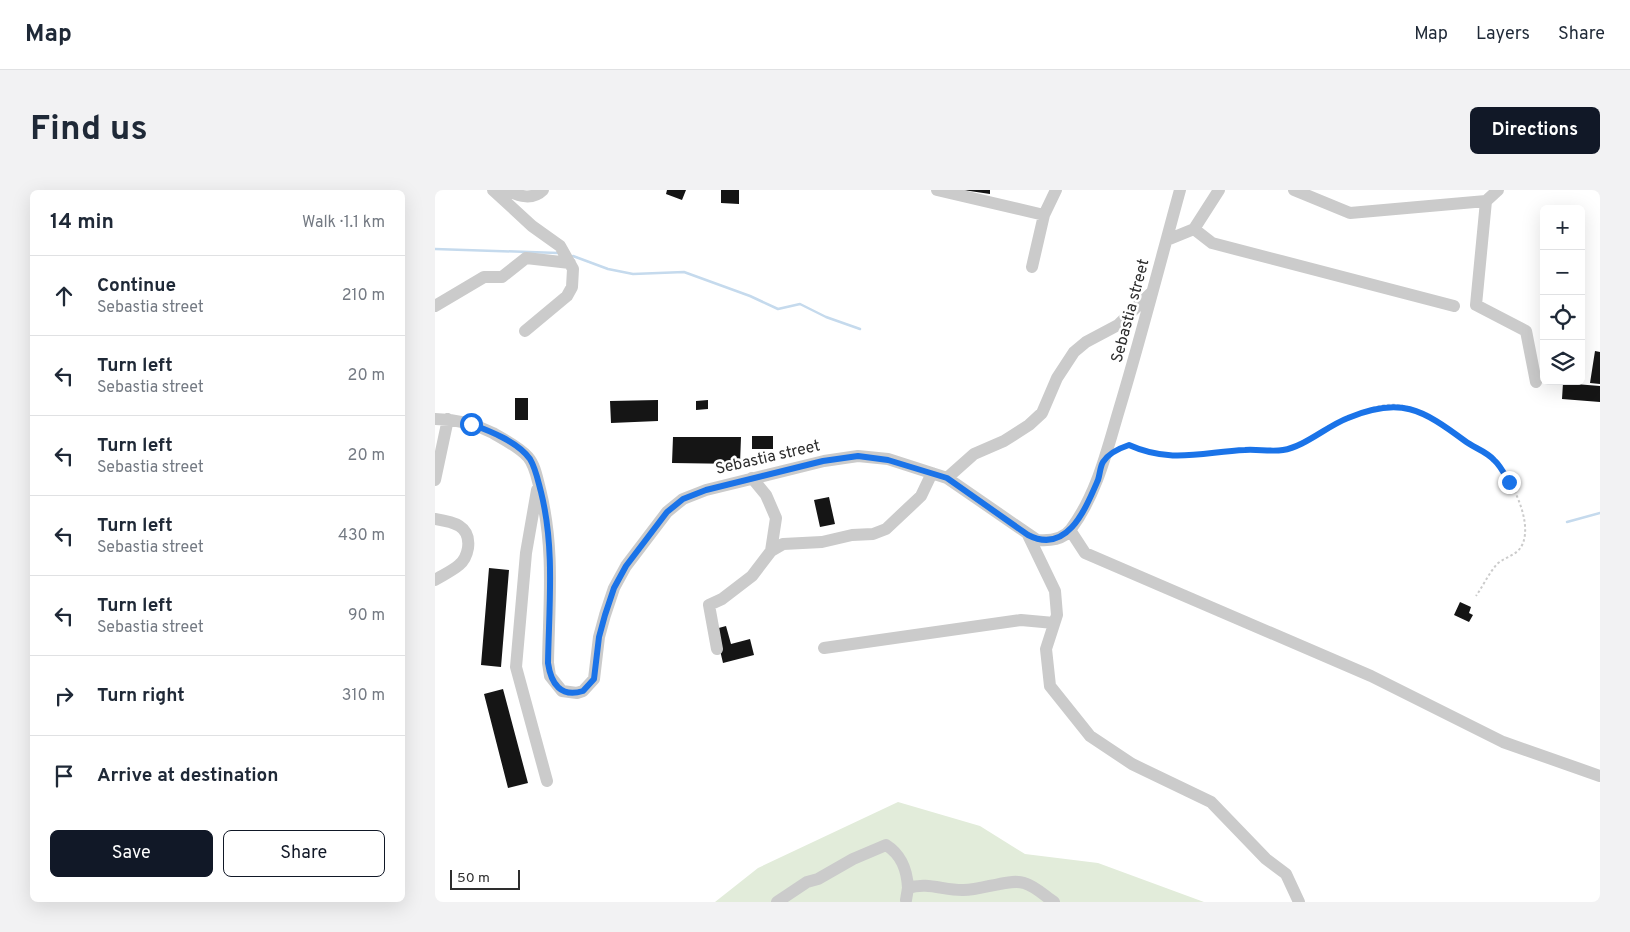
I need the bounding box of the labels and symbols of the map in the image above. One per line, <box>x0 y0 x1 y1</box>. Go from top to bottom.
street label: Sebastia street <box>1108 257 1154 365</box>
route start <box>460 413 483 436</box>
street label: Sebastia street <box>714 436 822 480</box>
route end <box>1498 471 1521 494</box>
scale bar <box>450 867 520 890</box>

